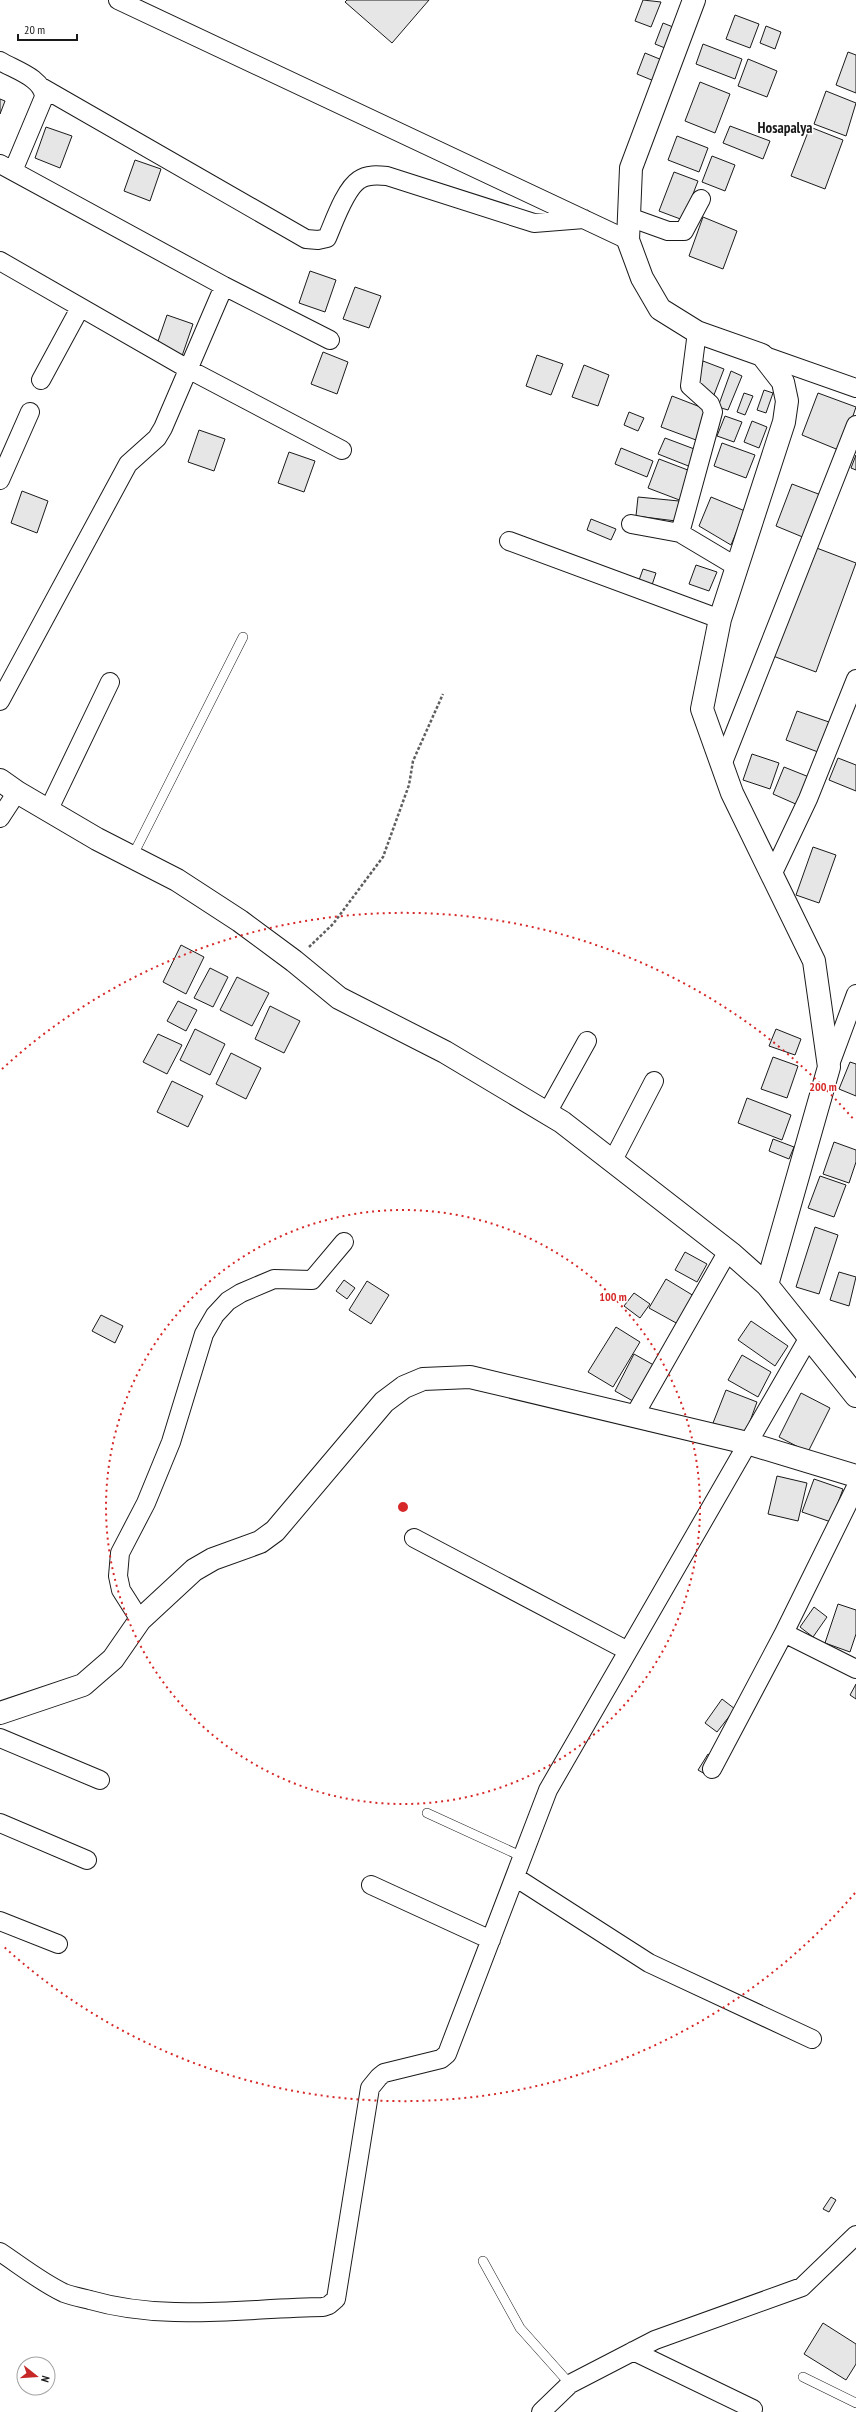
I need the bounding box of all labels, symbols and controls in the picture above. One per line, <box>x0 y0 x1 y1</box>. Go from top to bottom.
scale bar <box>18 16 77 42</box>
text: 20 m <box>24 22 45 37</box>
district label: Hosapalya <box>758 118 812 137</box>
text: 200 m <box>809 1079 837 1094</box>
text: 100 m <box>599 1289 627 1304</box>
centre of rings <box>396 1500 410 1514</box>
north arrow <box>16 2356 56 2396</box>
text: N <box>38 2374 53 2384</box>

